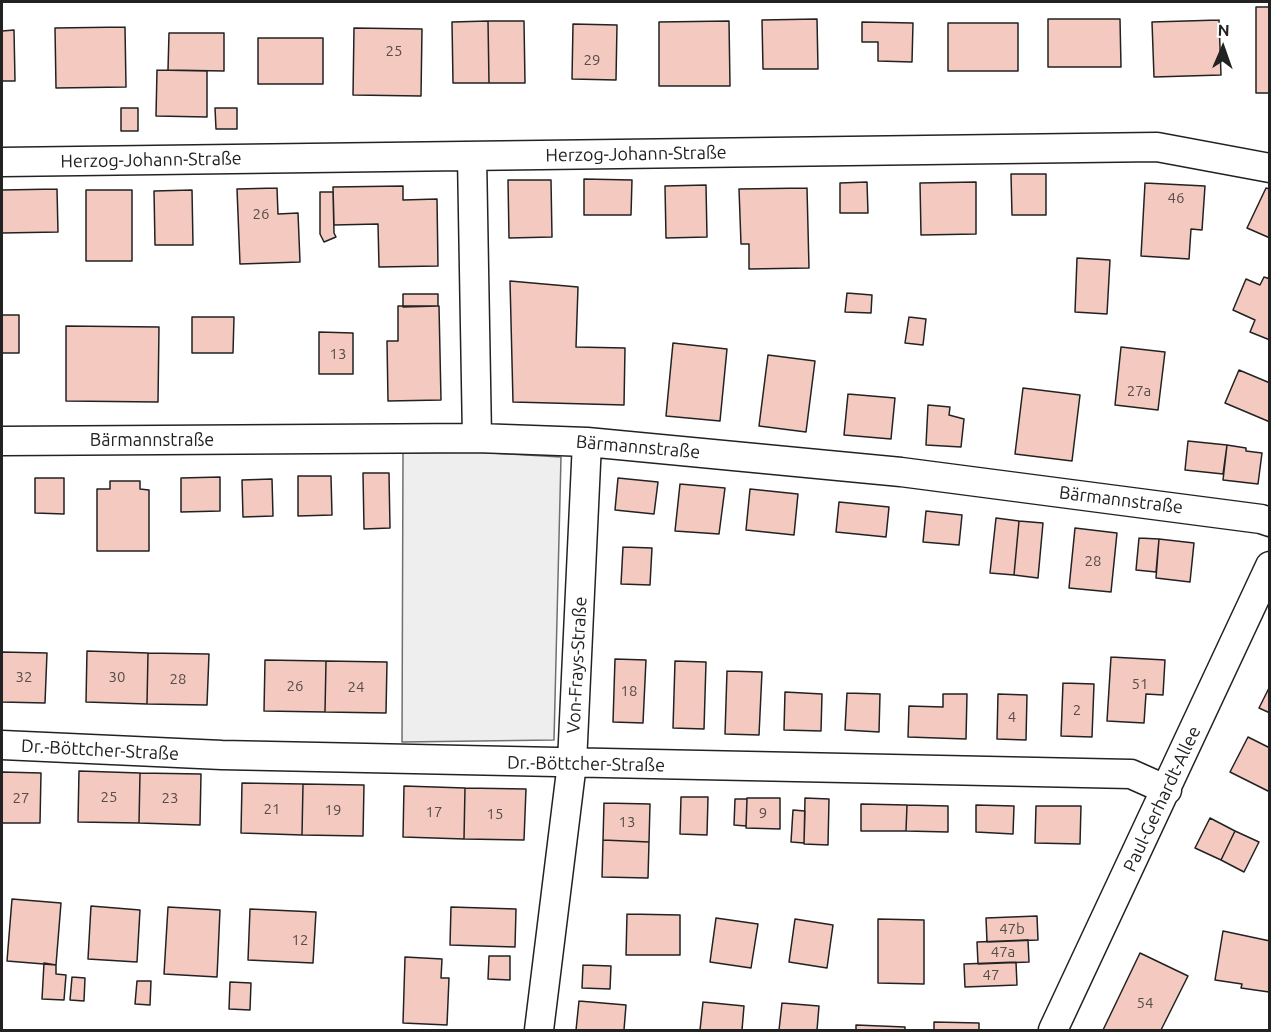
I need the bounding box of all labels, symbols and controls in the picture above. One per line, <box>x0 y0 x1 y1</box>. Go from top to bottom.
north arrow <box>1193 18 1253 78</box>
text: N <box>1217 21 1230 39</box>
house number: 25 <box>386 42 402 60</box>
house number: 29 <box>584 51 600 69</box>
street label: Herzog-Johann-Straße <box>545 142 727 166</box>
street label: Herzog-Johann-Straße <box>60 148 242 172</box>
house number: 46 <box>1168 189 1184 207</box>
house number: 26 <box>253 205 269 223</box>
house number: 13 <box>330 345 346 363</box>
house number: 27a <box>1127 382 1151 400</box>
street label: Bärmannstraße <box>90 429 214 451</box>
street label: Bärmannstraße <box>575 431 701 463</box>
street label: Bärmannstraße <box>1058 482 1184 518</box>
house number: 28 <box>1085 552 1101 570</box>
street label: Von-Frays-Straße <box>563 596 591 734</box>
house number: 32 <box>16 668 32 686</box>
house number: 30 <box>109 668 125 686</box>
house number: 28 <box>170 670 186 688</box>
house number: 51 <box>1132 675 1148 693</box>
house number: 26 <box>287 677 303 695</box>
house number: 24 <box>348 678 364 696</box>
house number: 18 <box>621 682 637 700</box>
house number: 2 <box>1073 701 1081 719</box>
house number: 4 <box>1008 708 1016 726</box>
street label: Paul-Gerhardt-Allee <box>1119 723 1205 875</box>
street label: Dr.-Böttcher-Straße <box>21 735 179 765</box>
street label: Dr.-Böttcher-Straße <box>507 752 665 776</box>
house number: 25 <box>101 788 117 806</box>
house number: 27 <box>13 789 29 807</box>
house number: 23 <box>162 789 178 807</box>
house number: 21 <box>264 800 280 818</box>
house number: 19 <box>325 801 341 819</box>
house number: 17 <box>426 803 442 821</box>
house number: 9 <box>759 804 767 822</box>
house number: 15 <box>487 805 503 823</box>
house number: 13 <box>619 813 635 831</box>
house number: 47b <box>999 920 1025 938</box>
house number: 12 <box>292 931 308 949</box>
house number: 47a <box>991 943 1015 961</box>
house number: 47 <box>983 966 999 984</box>
house number: 54 <box>1137 994 1153 1012</box>

